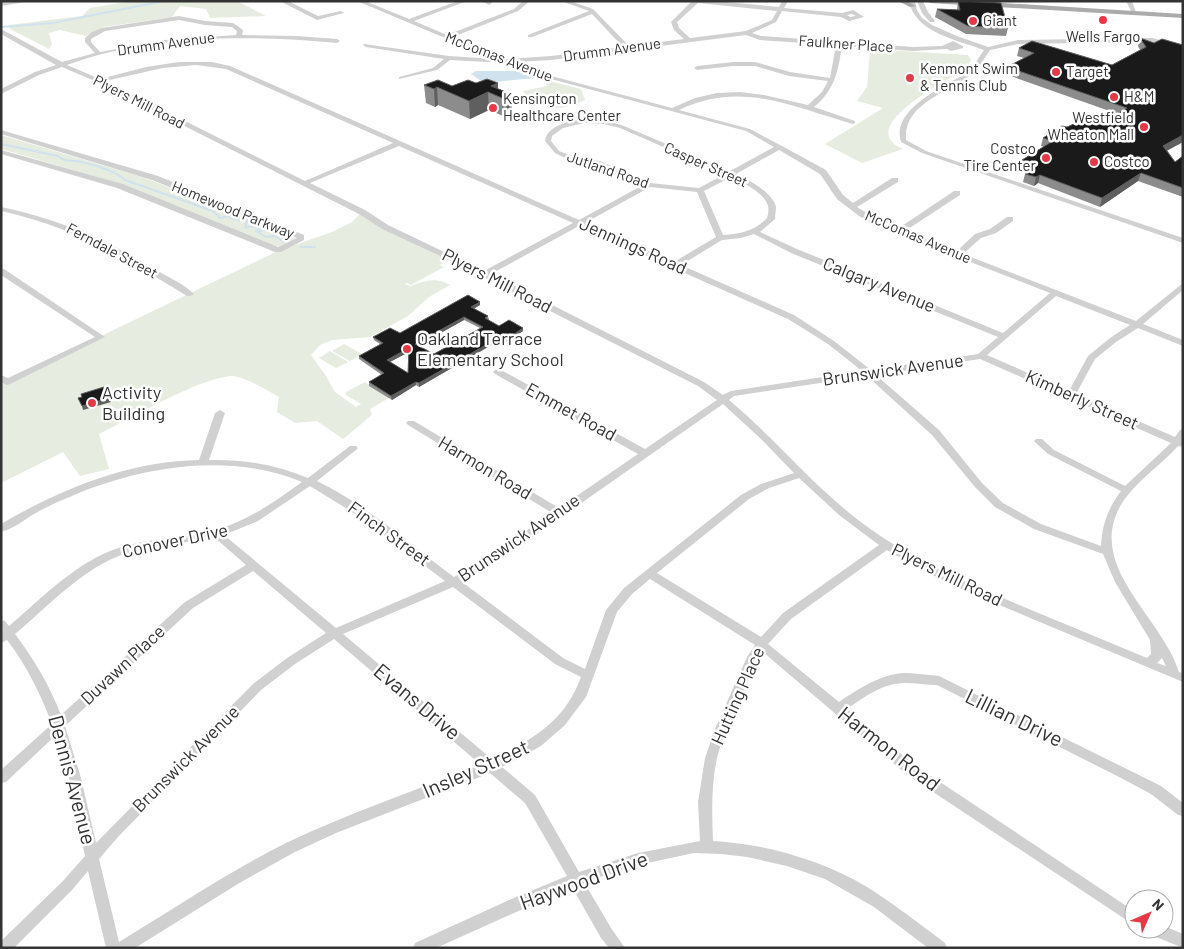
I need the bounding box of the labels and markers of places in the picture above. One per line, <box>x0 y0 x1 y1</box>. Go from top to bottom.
place label: Giant <box>983 11 1017 29</box>
marker: Wells Fargo <box>1097 14 1109 26</box>
marker: Giant <box>967 15 979 27</box>
place label: Wells Fargo <box>1066 27 1140 45</box>
place label: Kenmont Swim & Tennis Club <box>920 59 1018 94</box>
place label: Target <box>1066 62 1109 80</box>
marker: Target <box>1050 66 1062 78</box>
marker: Kenmont Swim & Tennis Club <box>904 72 916 84</box>
place label: H&M <box>1124 87 1154 105</box>
place label: Kensington Healthcare Center <box>503 89 622 124</box>
marker: H&M <box>1108 91 1120 103</box>
marker: Kensington Healthcare Center <box>487 102 499 114</box>
place label: Westfield Wheaton Mall <box>1048 108 1134 143</box>
marker: Westfield Wheaton Mall <box>1138 121 1150 133</box>
place label: Costco Tire Center <box>964 139 1037 174</box>
marker: Costco Tire Center <box>1040 152 1052 164</box>
place label: Costco <box>1104 152 1150 170</box>
marker: Costco <box>1088 156 1100 168</box>
place label: Oakland Terrace Elementary School <box>417 327 564 370</box>
marker: Oakland Terrace Elementary School <box>401 343 413 355</box>
place label: Activity Building <box>102 381 165 424</box>
marker: Activity Building <box>86 397 98 409</box>

